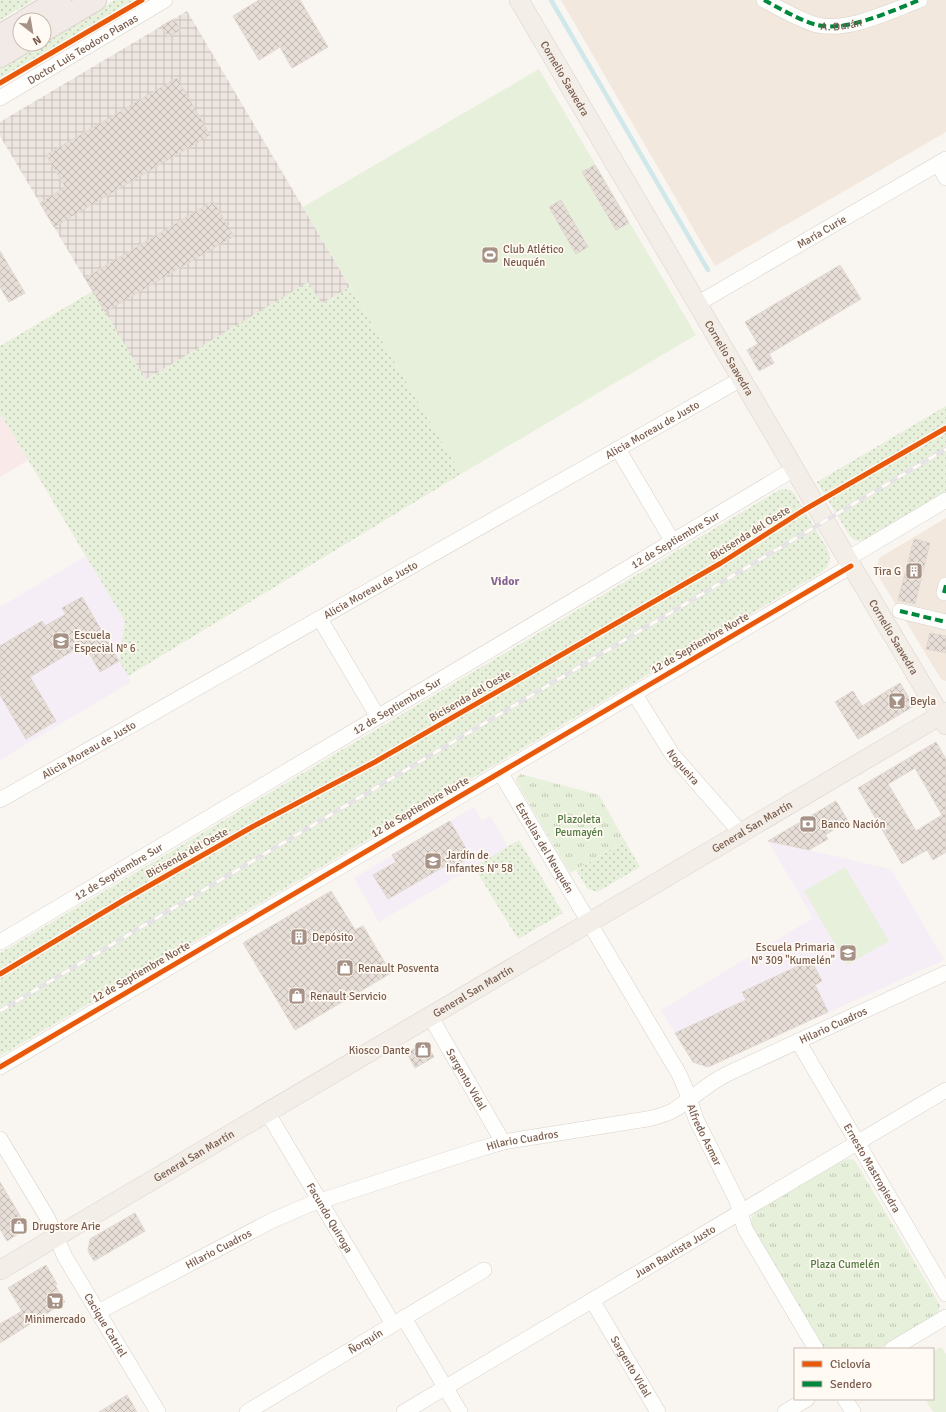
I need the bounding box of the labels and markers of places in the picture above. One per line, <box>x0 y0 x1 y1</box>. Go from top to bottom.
place label: Club Atlético Neuquén <box>503 243 564 269</box>
sports icon: Club Atlético Neuquén <box>480 245 500 265</box>
building icon: Tira G <box>904 561 924 581</box>
place label: Tira G <box>874 565 901 578</box>
place label: Escuela Especial N° 6 <box>74 629 136 655</box>
school or university icon: Escuela Especial N° 6 <box>51 631 71 651</box>
bar icon: Beyla <box>887 691 907 711</box>
place label: Beyla <box>910 695 936 708</box>
bank icon: Banco Nación <box>798 814 818 834</box>
place label: Banco Nación <box>821 818 886 831</box>
place label: Jardín de Infantes N° 58 <box>446 849 513 875</box>
school or university icon: Jardín de Infantes N° 58 <box>423 851 443 871</box>
building icon: Depósito <box>289 927 309 947</box>
place label: Depósito <box>312 931 354 944</box>
place label: Escuela Primaria N° 309 "Kumelén" <box>751 941 835 967</box>
school or university icon: Escuela Primaria N° 309 "Kumelén" <box>838 943 858 963</box>
shop icon: Renault Posventa <box>335 958 355 978</box>
place label: Renault Posventa <box>358 962 440 975</box>
shop icon: Renault Servicio <box>287 986 307 1006</box>
place label: Renault Servicio <box>310 990 387 1003</box>
shop icon: Kiosco Dante <box>413 1040 433 1060</box>
place label: Kiosco Dante <box>349 1044 410 1057</box>
shop icon: Drugstore Arie <box>9 1216 29 1236</box>
place label: Drugstore Arie <box>32 1220 101 1233</box>
supermarket icon: Minimercado <box>45 1291 65 1311</box>
place label: Minimercado <box>24 1313 86 1326</box>

